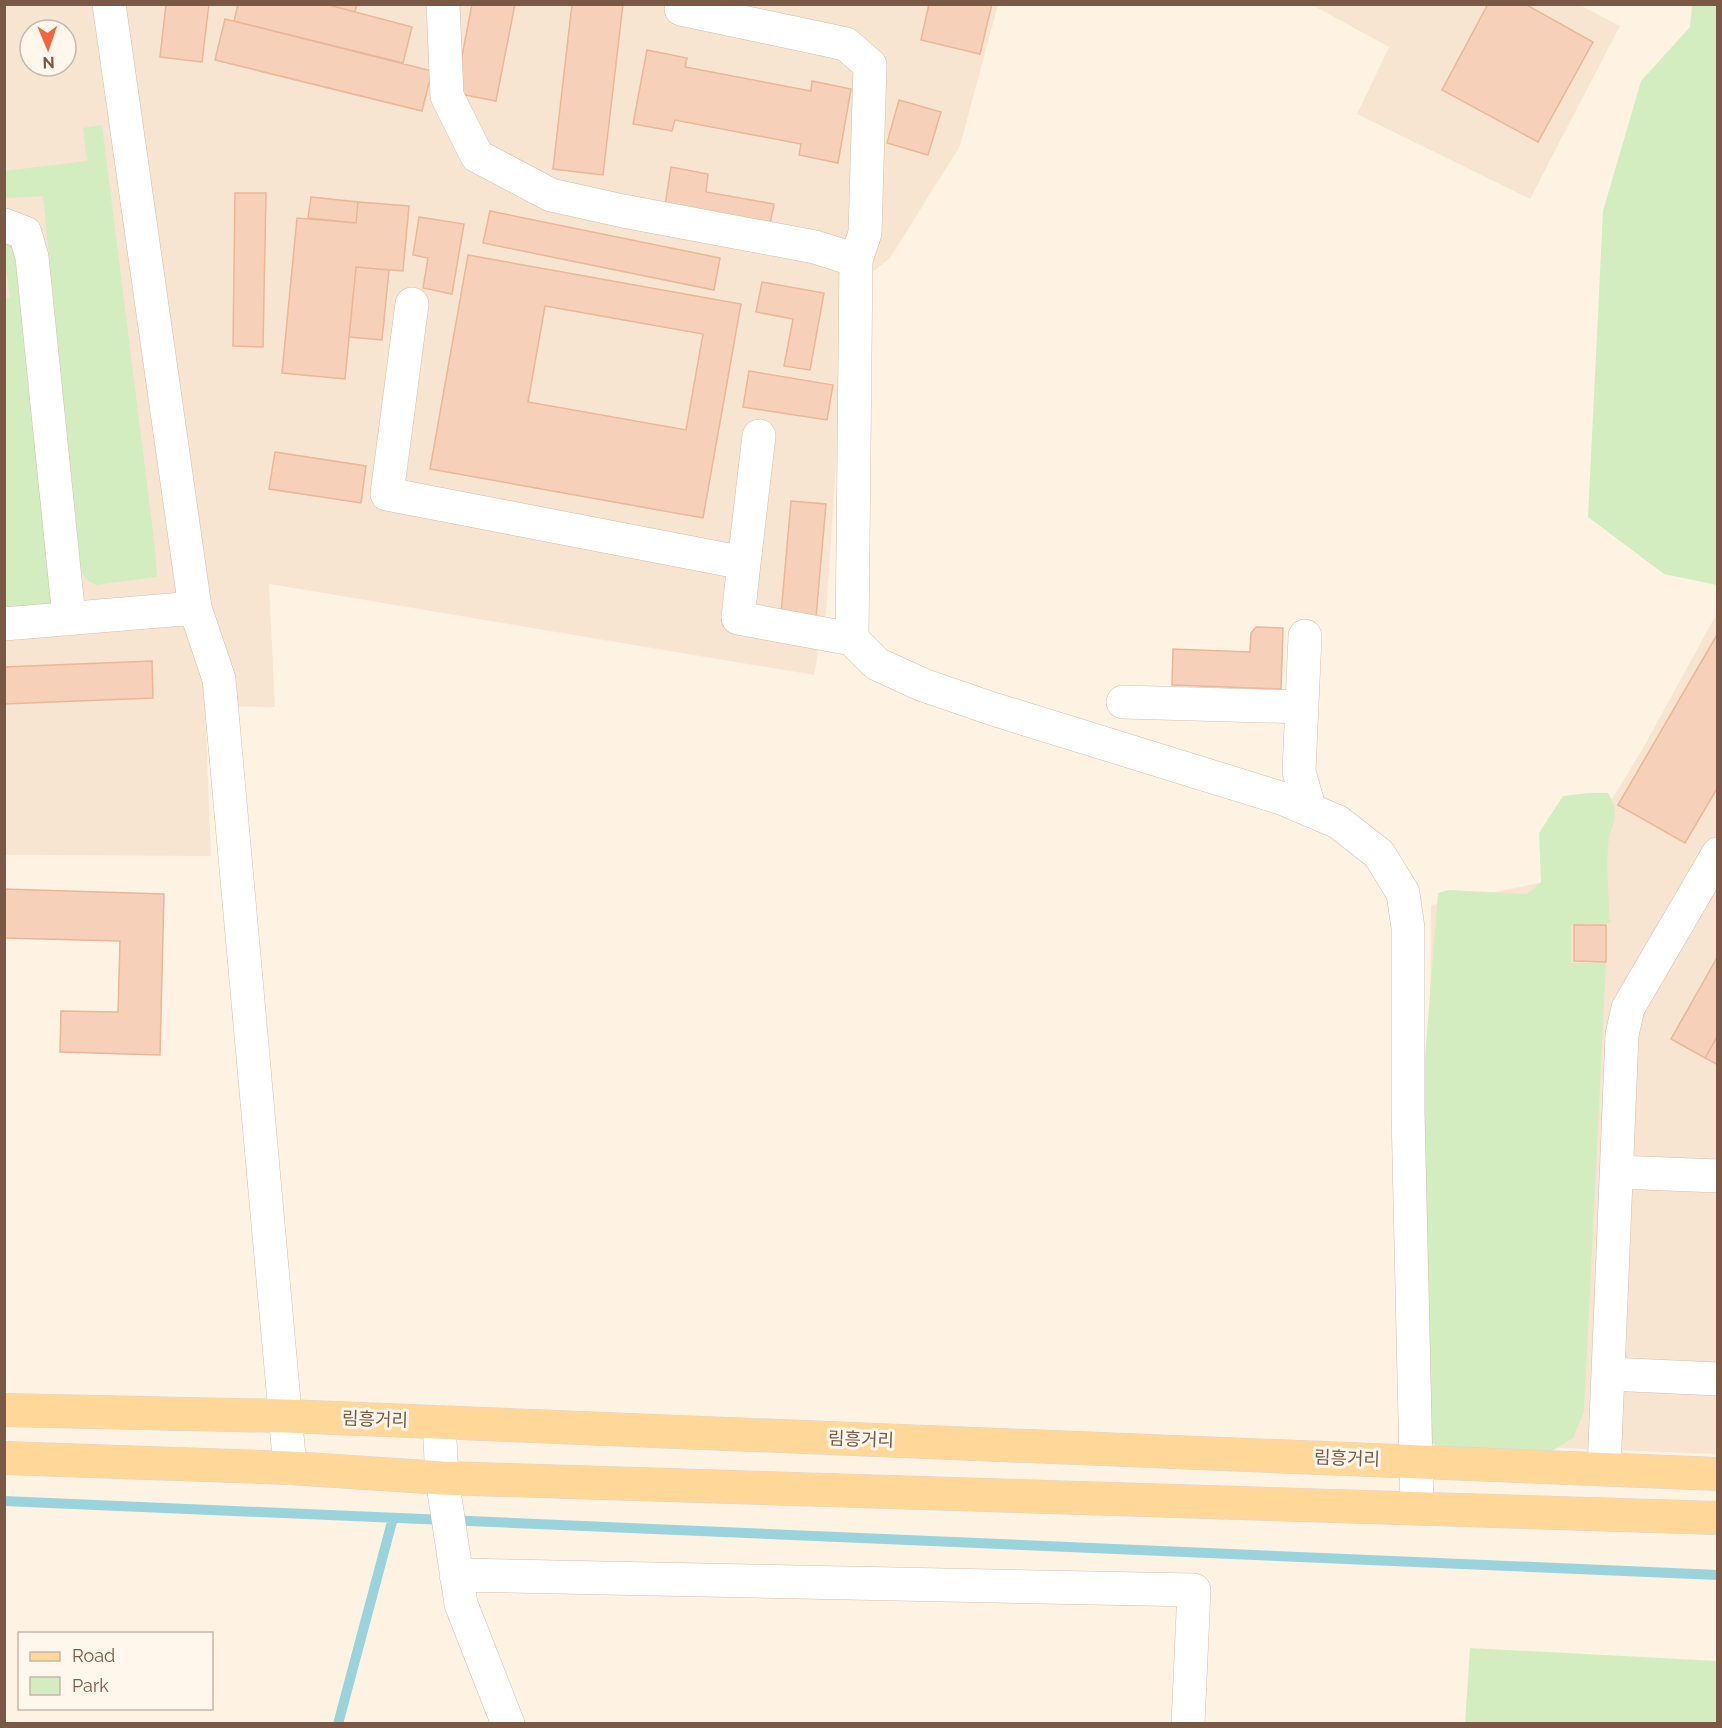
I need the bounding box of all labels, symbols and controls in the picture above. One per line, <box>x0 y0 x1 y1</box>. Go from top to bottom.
north arrow <box>18 18 78 78</box>
text: N <box>42 53 55 72</box>
street label: 림흥거리 <box>342 1407 408 1431</box>
street label: 림흥거리 <box>828 1427 894 1451</box>
street label: 림흥거리 <box>1314 1446 1380 1470</box>
legend <box>18 1632 213 1710</box>
text: Road <box>72 1645 115 1666</box>
text: Park <box>72 1675 109 1696</box>

